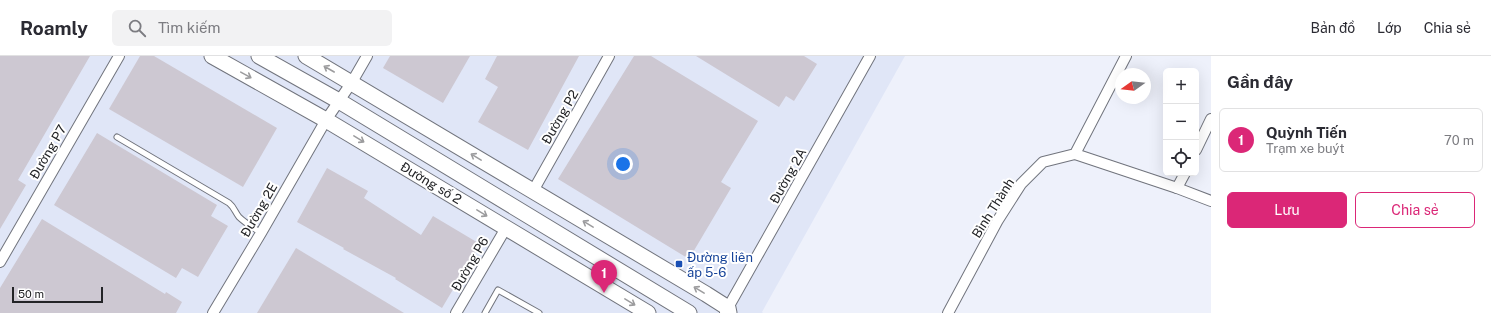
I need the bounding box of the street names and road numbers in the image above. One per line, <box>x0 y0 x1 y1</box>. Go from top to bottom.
street label: Đường P2 <box>539 87 582 147</box>
street label: Đường P7 <box>26 122 70 182</box>
street label: Đường 2A <box>767 146 809 206</box>
street label: Đường số 2 <box>398 159 465 207</box>
street label: Bình Thành <box>969 175 1017 241</box>
street label: Đường 2E <box>238 180 280 240</box>
street label: Đường P6 <box>448 234 492 294</box>

